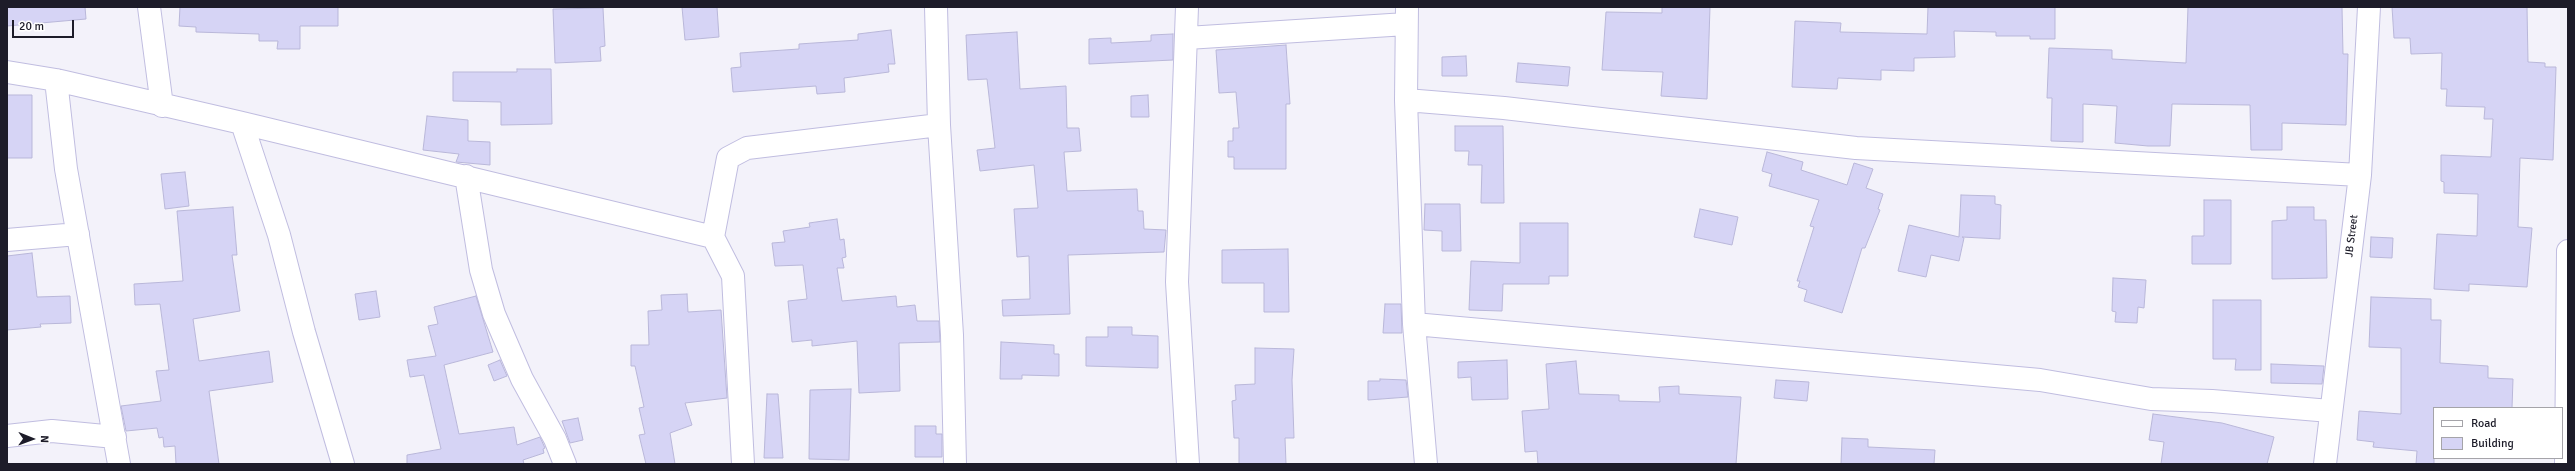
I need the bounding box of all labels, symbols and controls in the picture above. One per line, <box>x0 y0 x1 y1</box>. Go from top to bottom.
scale bar <box>14 12 76 38</box>
text: 20 m <box>19 19 44 34</box>
street label: JB Street <box>2343 214 2361 258</box>
legend <box>2433 407 2563 459</box>
text: Road <box>2471 416 2497 431</box>
north arrow <box>12 419 52 459</box>
text: N <box>38 435 51 443</box>
text: Building <box>2471 436 2514 451</box>

